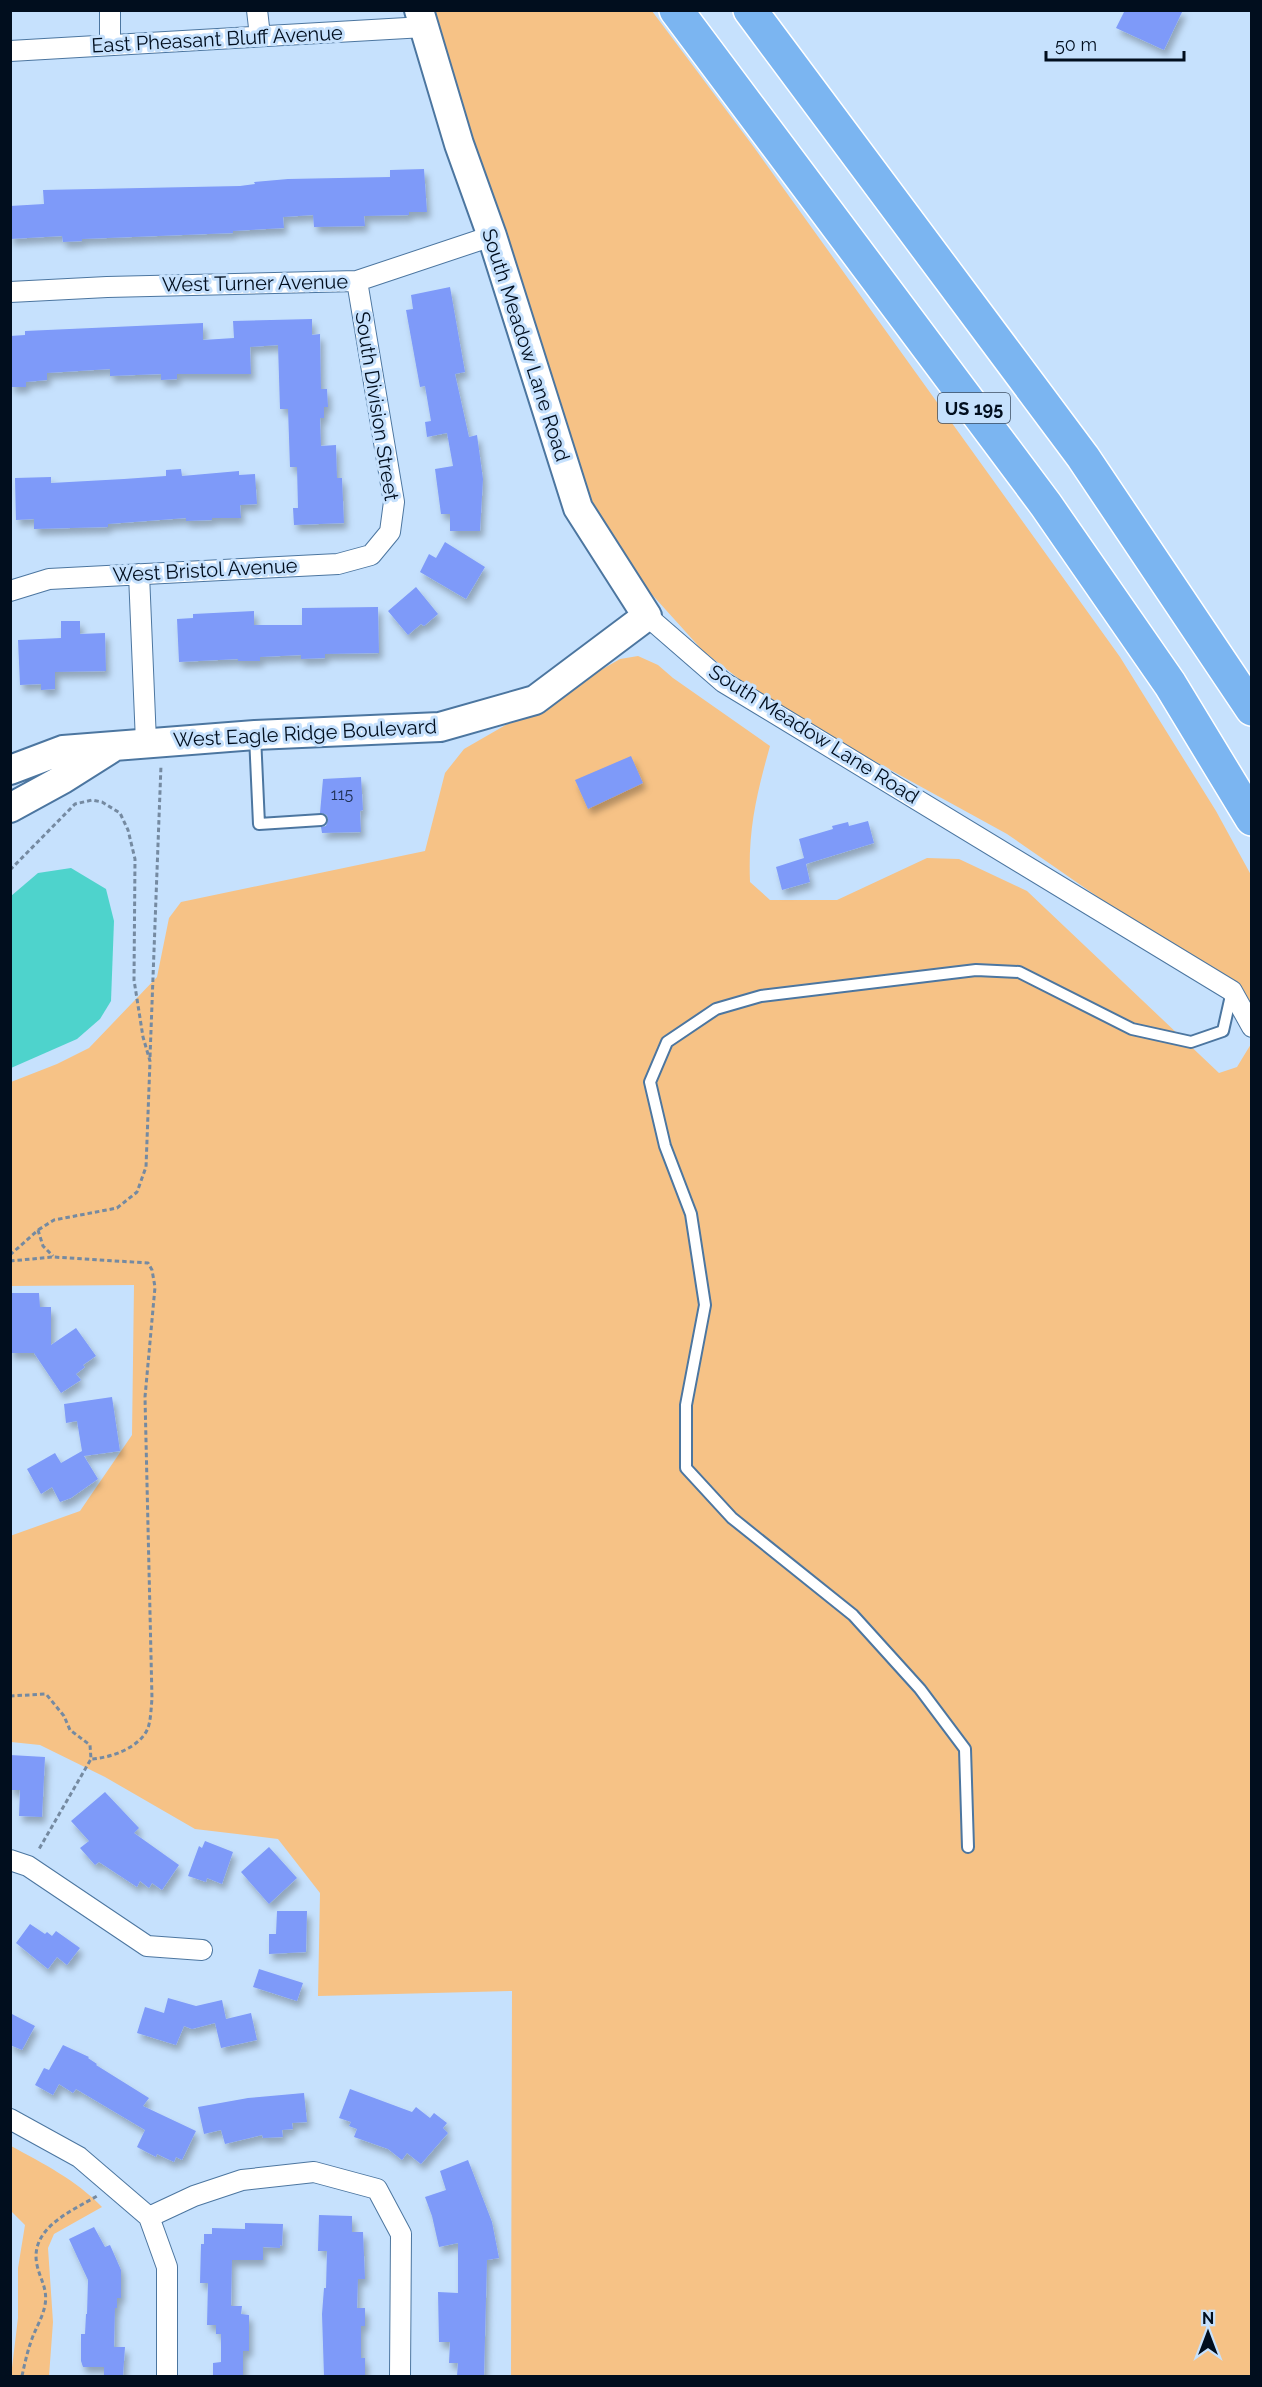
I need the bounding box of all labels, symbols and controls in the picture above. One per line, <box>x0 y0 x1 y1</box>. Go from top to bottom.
street label: East Pheasant Bluff Avenue <box>91 20 344 58</box>
scale bar <box>1046 24 1184 62</box>
text: 50 m <box>1055 34 1097 55</box>
street label: South Meadow Lane Road <box>477 226 575 464</box>
street label: West Turner Avenue <box>162 269 349 297</box>
street label: South Division Street <box>350 310 404 503</box>
road number: US 195 <box>938 393 1010 423</box>
street label: West Bristol Avenue <box>112 553 298 587</box>
street label: South Meadow Lane Road <box>705 659 923 809</box>
street label: West Eagle Ridge Boulevard <box>173 714 437 752</box>
house number: 115 <box>331 785 353 804</box>
north arrow <box>1178 2303 1238 2363</box>
text: N <box>1202 2309 1214 2328</box>

